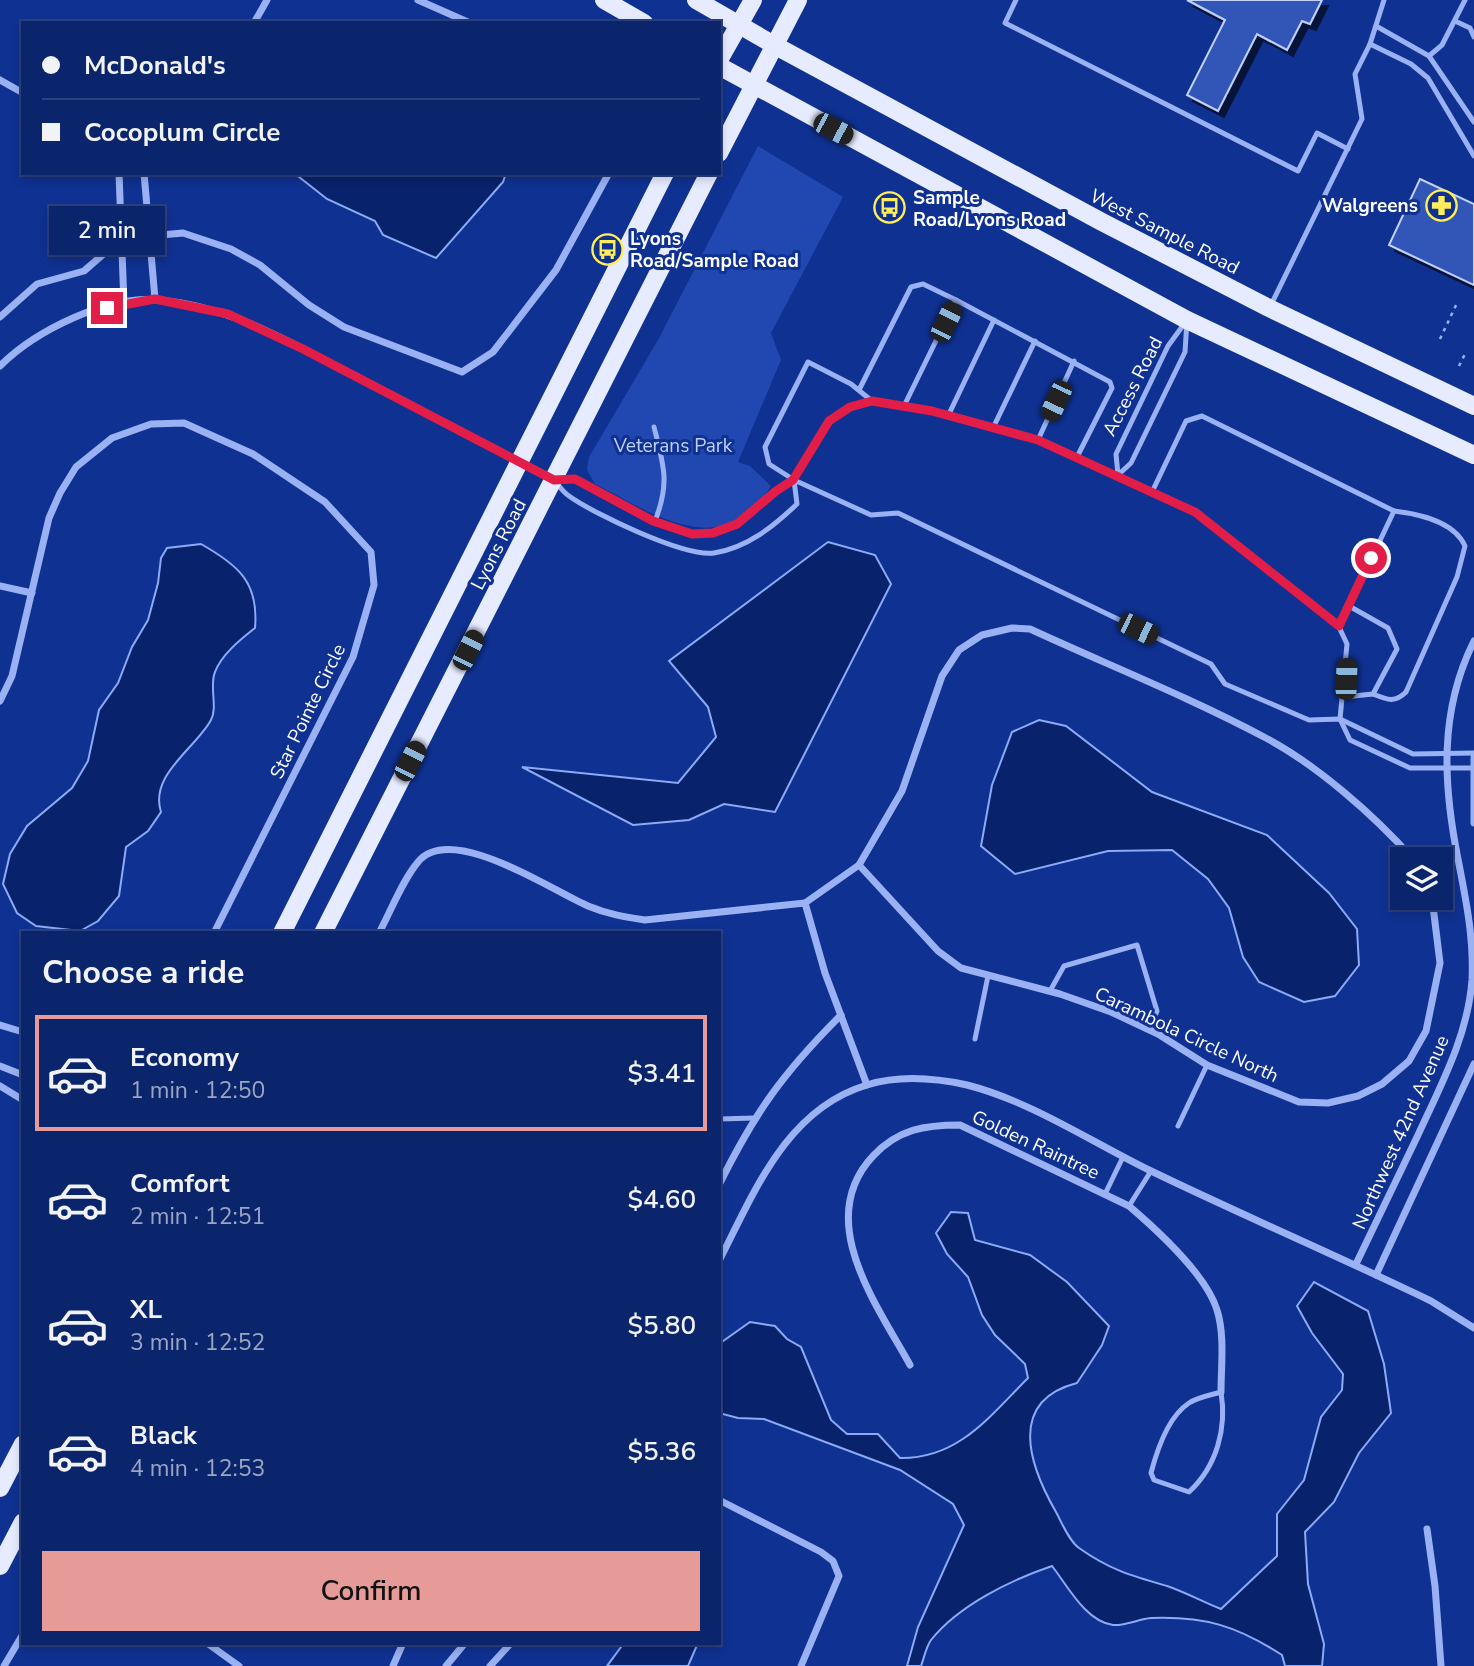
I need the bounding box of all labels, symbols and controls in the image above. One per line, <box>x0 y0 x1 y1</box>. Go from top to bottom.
text: McDonald's <box>84 48 226 83</box>
car <box>810 110 857 148</box>
text: Cocoplum Circle <box>84 115 280 150</box>
street label: West Sample Road <box>1085 183 1244 281</box>
place label: Sample Road/Lyons Road <box>913 185 1066 233</box>
pharmacy icon: Walgreens <box>1424 188 1458 222</box>
bus stop icon: Sample Road/Lyons Road <box>873 191 907 225</box>
place label: Walgreens <box>1322 193 1418 219</box>
callout: 2 min <box>49 206 165 256</box>
text: 2 min <box>78 215 136 246</box>
place label: Lyons Road/Sample Road <box>630 226 799 274</box>
bus stop icon: Lyons Road/Sample Road <box>590 232 624 266</box>
route end <box>91 292 123 324</box>
car <box>928 299 965 345</box>
street label: Access Road <box>1097 332 1169 441</box>
car <box>1038 378 1075 424</box>
park label: Veterans Park <box>613 433 733 459</box>
street label: Lyons Road <box>465 495 533 594</box>
route start <box>1355 542 1387 574</box>
car <box>1115 610 1162 648</box>
car <box>450 627 487 673</box>
street label: Star Pointe Circle <box>264 640 352 783</box>
car <box>1335 658 1358 700</box>
car <box>392 738 429 784</box>
map controls <box>1390 847 1453 910</box>
button: layers <box>1390 847 1453 910</box>
text: Choose a ride <box>42 951 244 994</box>
street label: Carambola Circle North <box>1090 981 1283 1089</box>
street label: Northwest 42nd Avenue <box>1346 1031 1456 1234</box>
text: Economy <box>130 1040 239 1075</box>
icon: car <box>46 1042 109 1105</box>
text: $3.41 <box>627 1056 696 1091</box>
text: 1 min · 12:50 <box>130 1075 265 1106</box>
street label: Golden Raintree <box>967 1104 1104 1186</box>
text: Comfort <box>130 1166 230 1201</box>
icon: car <box>46 1168 109 1231</box>
text: $4.60 <box>627 1182 696 1217</box>
text: 2 min · 12:51 <box>130 1201 265 1232</box>
text: XL <box>130 1292 162 1327</box>
icon: car <box>46 1294 109 1357</box>
text: $5.80 <box>627 1308 696 1343</box>
text: 3 min · 12:52 <box>130 1327 265 1358</box>
text: Black <box>130 1418 197 1453</box>
icon: car <box>46 1420 109 1483</box>
text: $5.36 <box>627 1434 696 1469</box>
text: 4 min · 12:53 <box>130 1453 265 1484</box>
button: Confirm <box>42 1551 700 1631</box>

